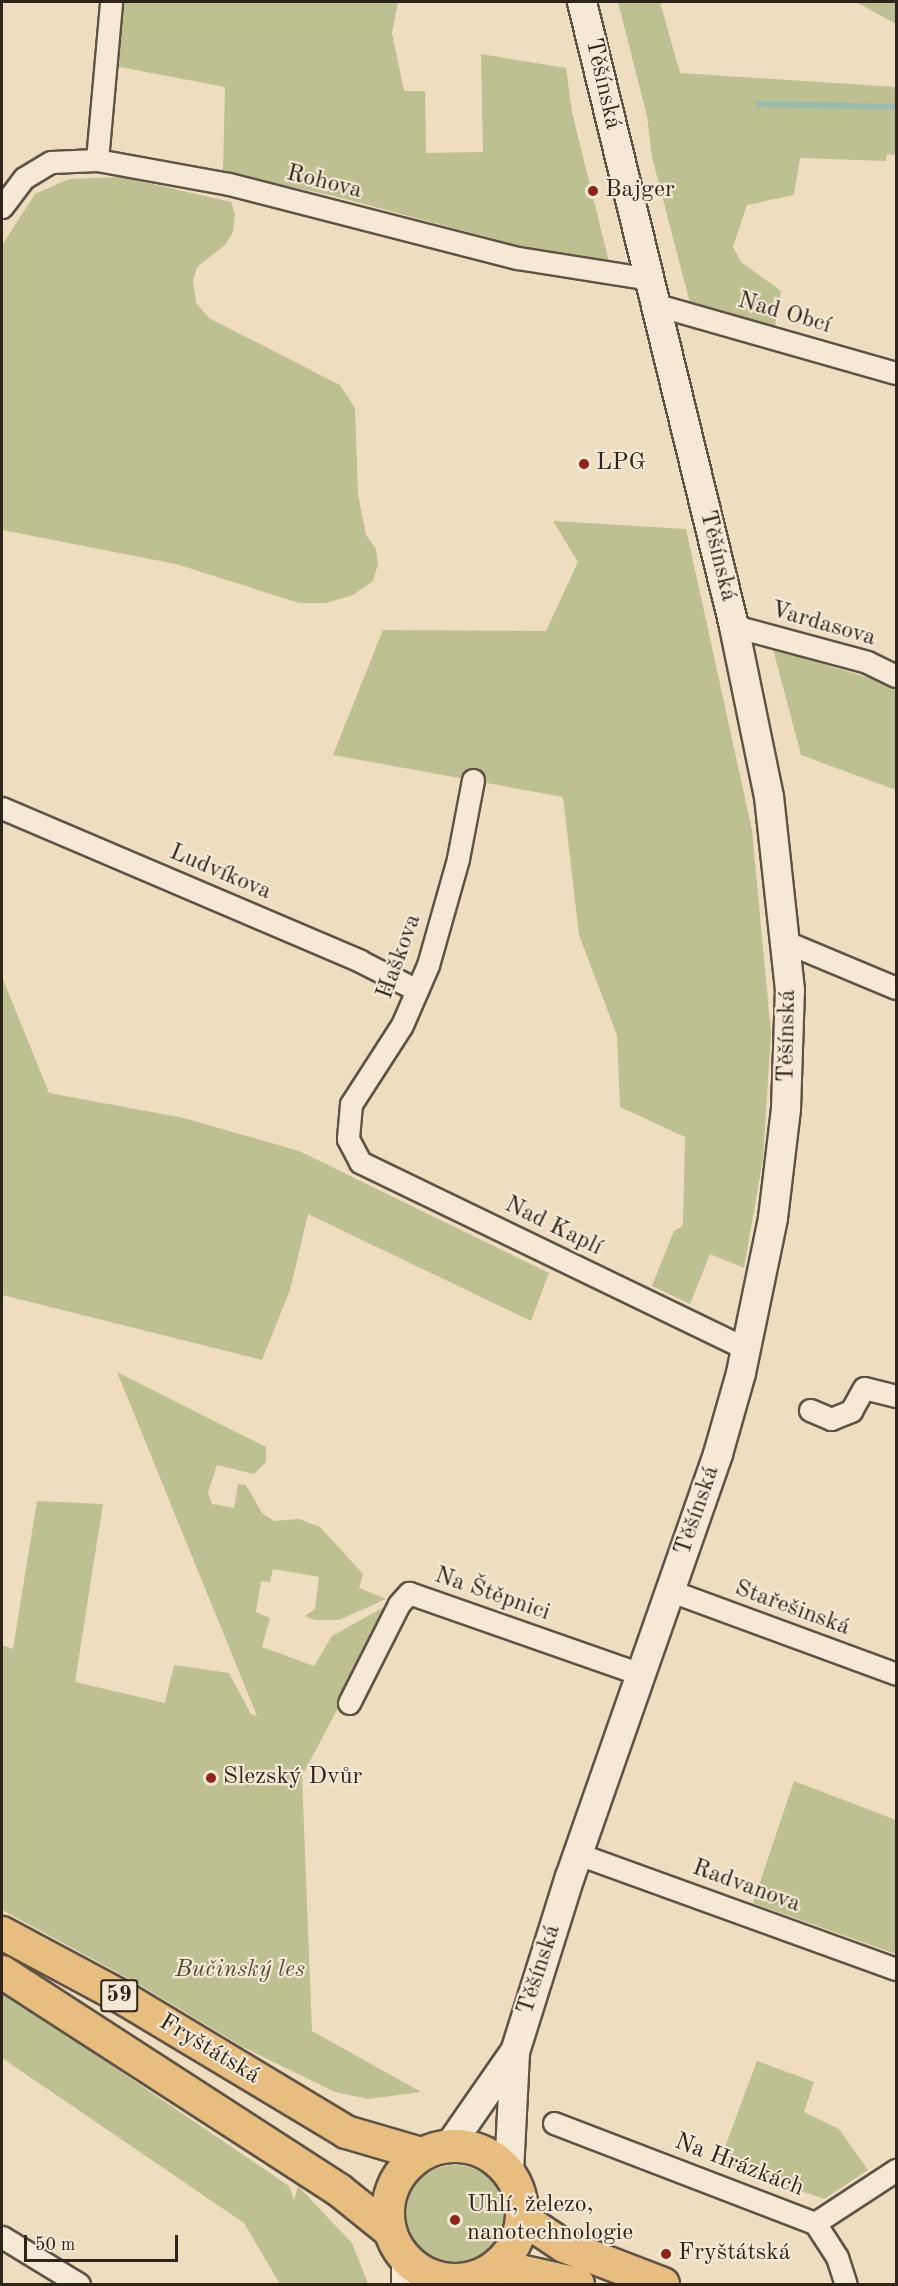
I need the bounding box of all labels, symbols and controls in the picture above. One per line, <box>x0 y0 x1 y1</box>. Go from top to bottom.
street label: Těšínská <box>578 36 626 132</box>
street label: Rohova <box>283 160 365 206</box>
place label: Bajger <box>605 177 675 205</box>
marker: Bajger <box>586 184 600 198</box>
street label: Nad Obcí <box>734 287 834 341</box>
place label: LPG <box>596 450 646 478</box>
marker: LPG <box>577 457 591 471</box>
street label: Těšínská <box>692 508 742 604</box>
street label: Vardasova <box>767 596 879 654</box>
street label: Ludvíkova <box>165 839 275 907</box>
street label: Haškova <box>371 911 429 1003</box>
street label: Těšínská <box>773 989 803 1083</box>
street label: Nad Kaplí <box>500 1191 606 1263</box>
street label: Těšínská <box>669 1462 727 1560</box>
street label: Na Štěpnici <box>430 1562 554 1628</box>
street label: Stařešinská <box>730 1575 854 1643</box>
place label: Slezský Dvůr <box>223 1764 362 1792</box>
marker: Slezský Dvůr <box>204 1771 218 1785</box>
street label: Radvanova <box>688 1854 804 1920</box>
street label: Těšínská <box>512 1921 568 2019</box>
park label: Bučinský les <box>175 1957 305 1985</box>
road number: 59 <box>100 1977 138 2015</box>
street label: Fryštátská <box>153 2009 265 2091</box>
street label: Na Hrázkách <box>670 2128 808 2204</box>
place label: Uhlí, železo, nanotechnologie <box>467 2192 633 2248</box>
marker: Uhlí, železo, nanotechnologie <box>448 2213 462 2227</box>
scale bar <box>27 2223 182 2261</box>
text: 50 m <box>35 2236 75 2254</box>
place label: Fryštátská <box>678 2240 791 2268</box>
marker: Fryštátská <box>659 2247 673 2261</box>

